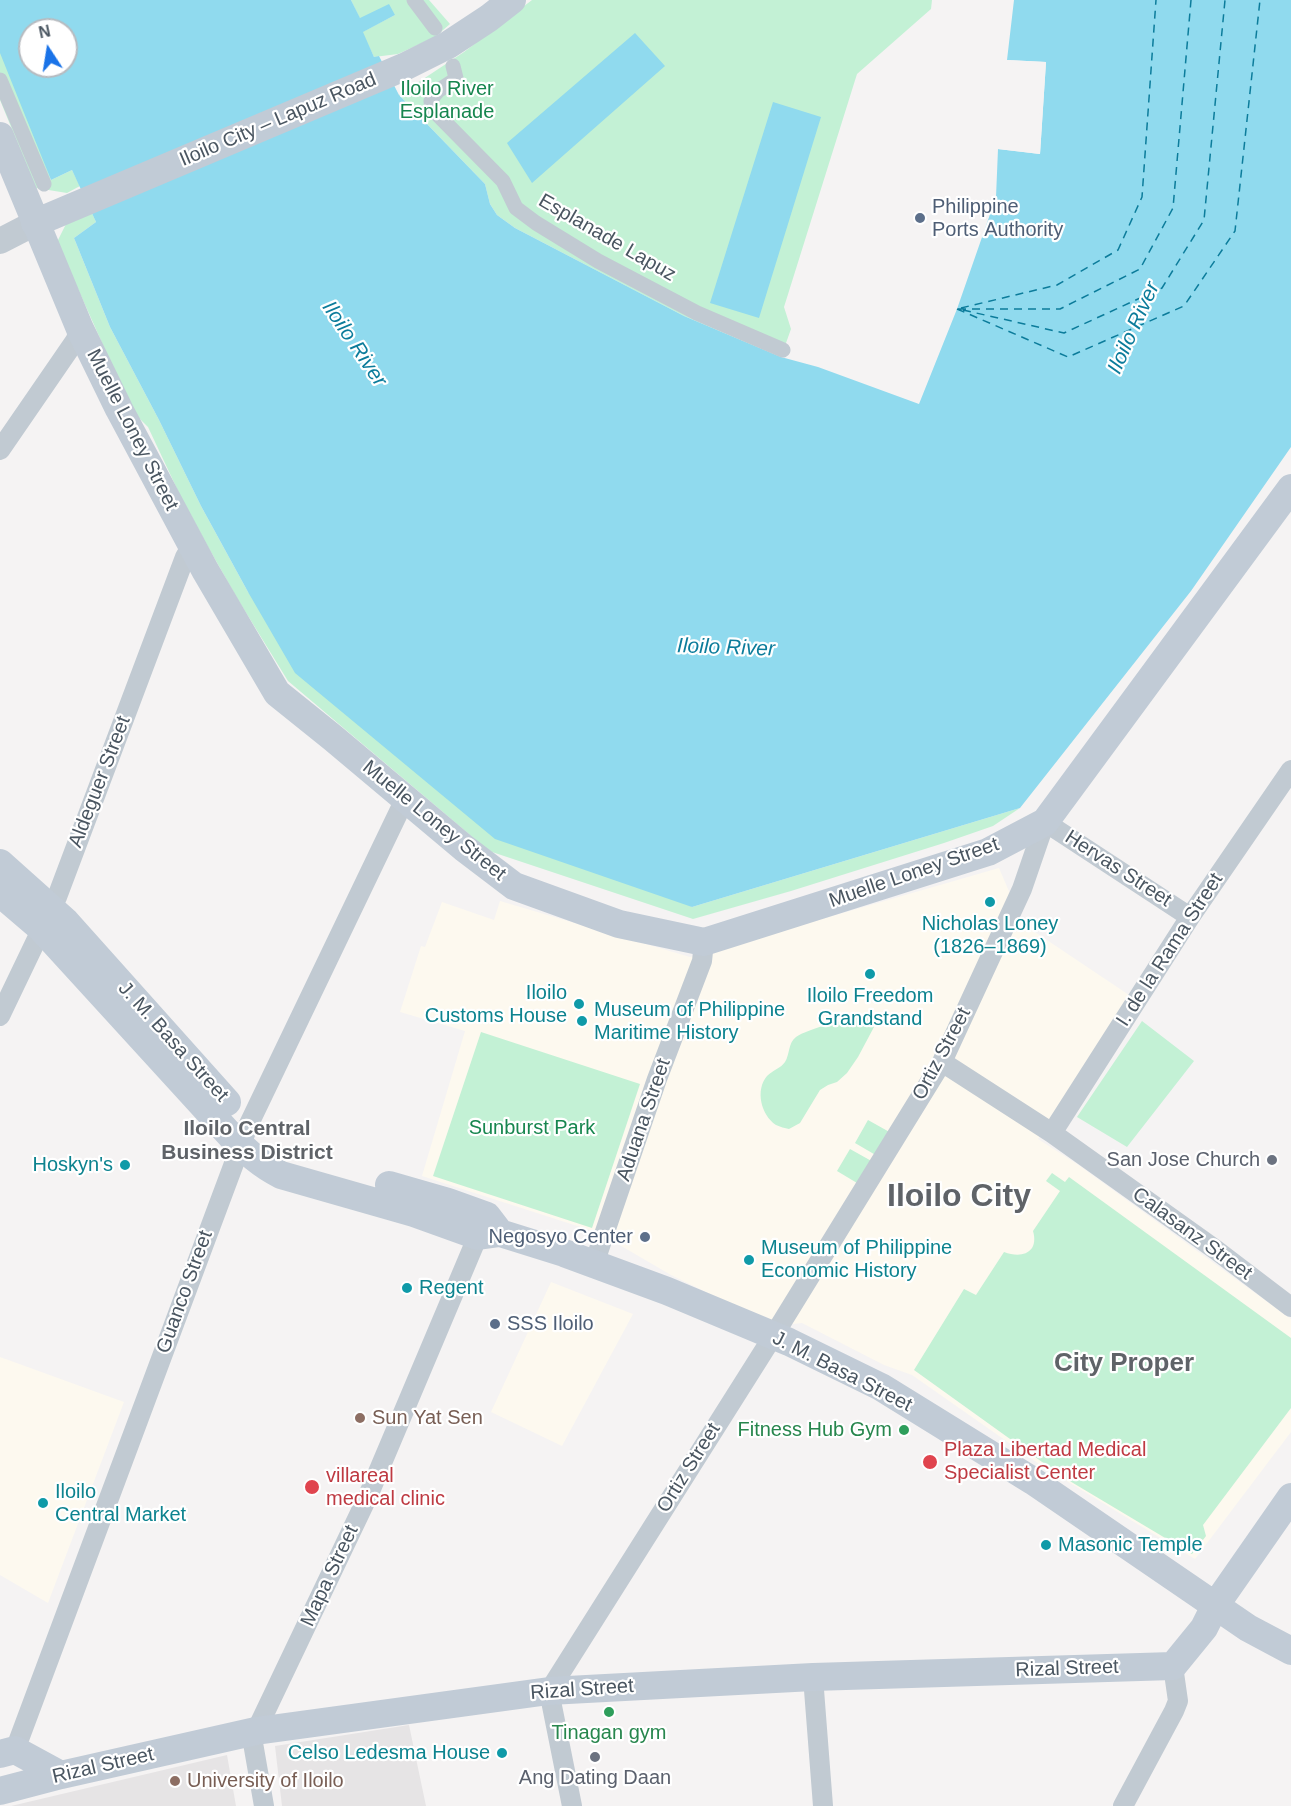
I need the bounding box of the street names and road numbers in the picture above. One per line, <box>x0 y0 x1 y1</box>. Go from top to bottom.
street label: Iloilo City – Lapuz Road <box>176 68 380 172</box>
street label: Esplanade Lapuz <box>534 189 680 287</box>
street label: Muelle Loney Street <box>81 345 183 515</box>
street label: Aldeguer Street <box>64 713 136 851</box>
street label: Muelle Loney Street <box>357 756 511 886</box>
street label: Hervas Street <box>1060 826 1176 912</box>
street label: Muelle Loney Street <box>826 833 1002 913</box>
street label: I. de la Rama Street <box>1112 869 1228 1031</box>
street label: J. M. Basa Street <box>113 977 233 1107</box>
street label: Ortiz Street <box>908 1004 976 1104</box>
street label: Aduana Street <box>612 1056 676 1184</box>
street label: Calasanz Street <box>1127 1182 1257 1286</box>
street label: Guanco Street <box>152 1227 218 1357</box>
street label: J. M. Basa Street <box>768 1326 916 1418</box>
street label: Ortiz Street <box>652 1419 726 1517</box>
street label: Mapa Street <box>296 1522 364 1630</box>
street label: Rizal Street <box>1015 1655 1119 1683</box>
street label: Rizal Street <box>530 1674 634 1706</box>
street label: Rizal Street <box>50 1743 156 1789</box>

